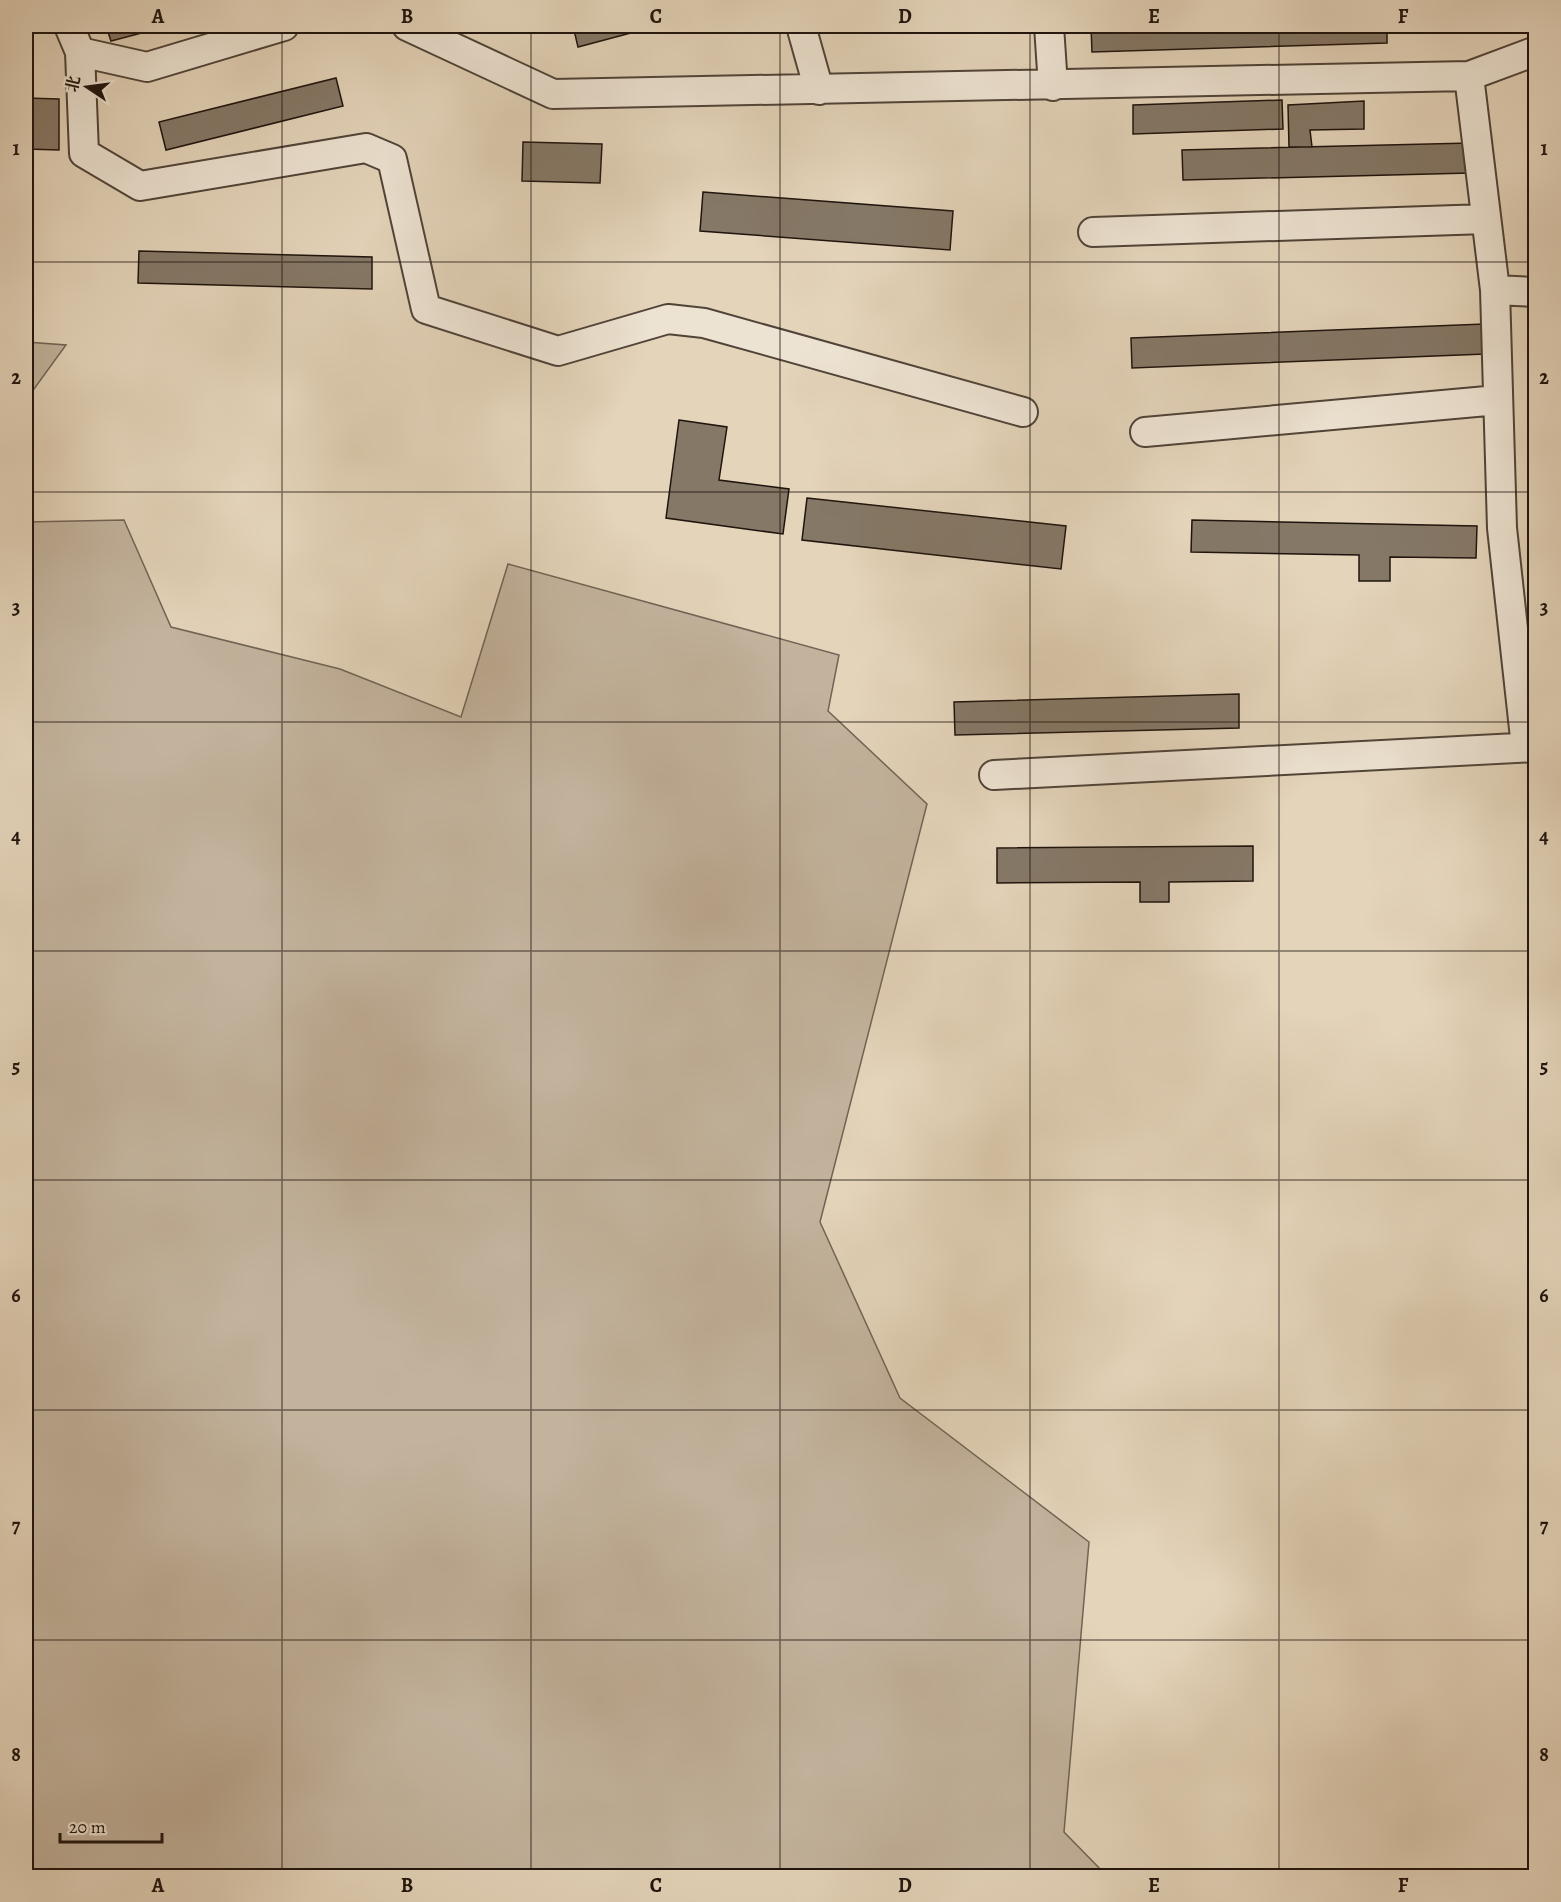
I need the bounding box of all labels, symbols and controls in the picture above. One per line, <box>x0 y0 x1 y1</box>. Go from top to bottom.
text: A <box>151 3 165 30</box>
text: B <box>401 3 413 30</box>
text: C <box>650 3 662 30</box>
text: D <box>898 3 912 30</box>
text: E <box>1148 3 1160 30</box>
text: F <box>1398 3 1409 30</box>
north arrow <box>57 57 117 117</box>
text: 北 <box>61 74 86 94</box>
text: 1 <box>12 135 20 162</box>
text: 1 <box>1540 135 1548 162</box>
text: 2 <box>11 364 21 391</box>
text: 2 <box>1539 364 1549 391</box>
text: 3 <box>12 594 20 621</box>
text: 3 <box>1540 594 1548 621</box>
text: 4 <box>11 823 21 850</box>
text: 4 <box>1539 823 1549 850</box>
text: 5 <box>12 1053 20 1080</box>
text: 5 <box>1540 1053 1548 1080</box>
text: 6 <box>11 1282 21 1309</box>
text: 6 <box>1539 1282 1549 1309</box>
text: 7 <box>12 1512 21 1539</box>
text: 7 <box>1540 1512 1549 1539</box>
text: 8 <box>11 1741 21 1768</box>
text: 8 <box>1539 1741 1549 1768</box>
scale bar <box>60 1806 162 1844</box>
text: 20 m <box>69 1815 106 1839</box>
text: A <box>151 1872 165 1899</box>
text: B <box>401 1872 413 1899</box>
text: C <box>650 1872 662 1899</box>
text: D <box>898 1872 912 1899</box>
text: E <box>1148 1872 1160 1899</box>
text: F <box>1398 1872 1409 1899</box>

